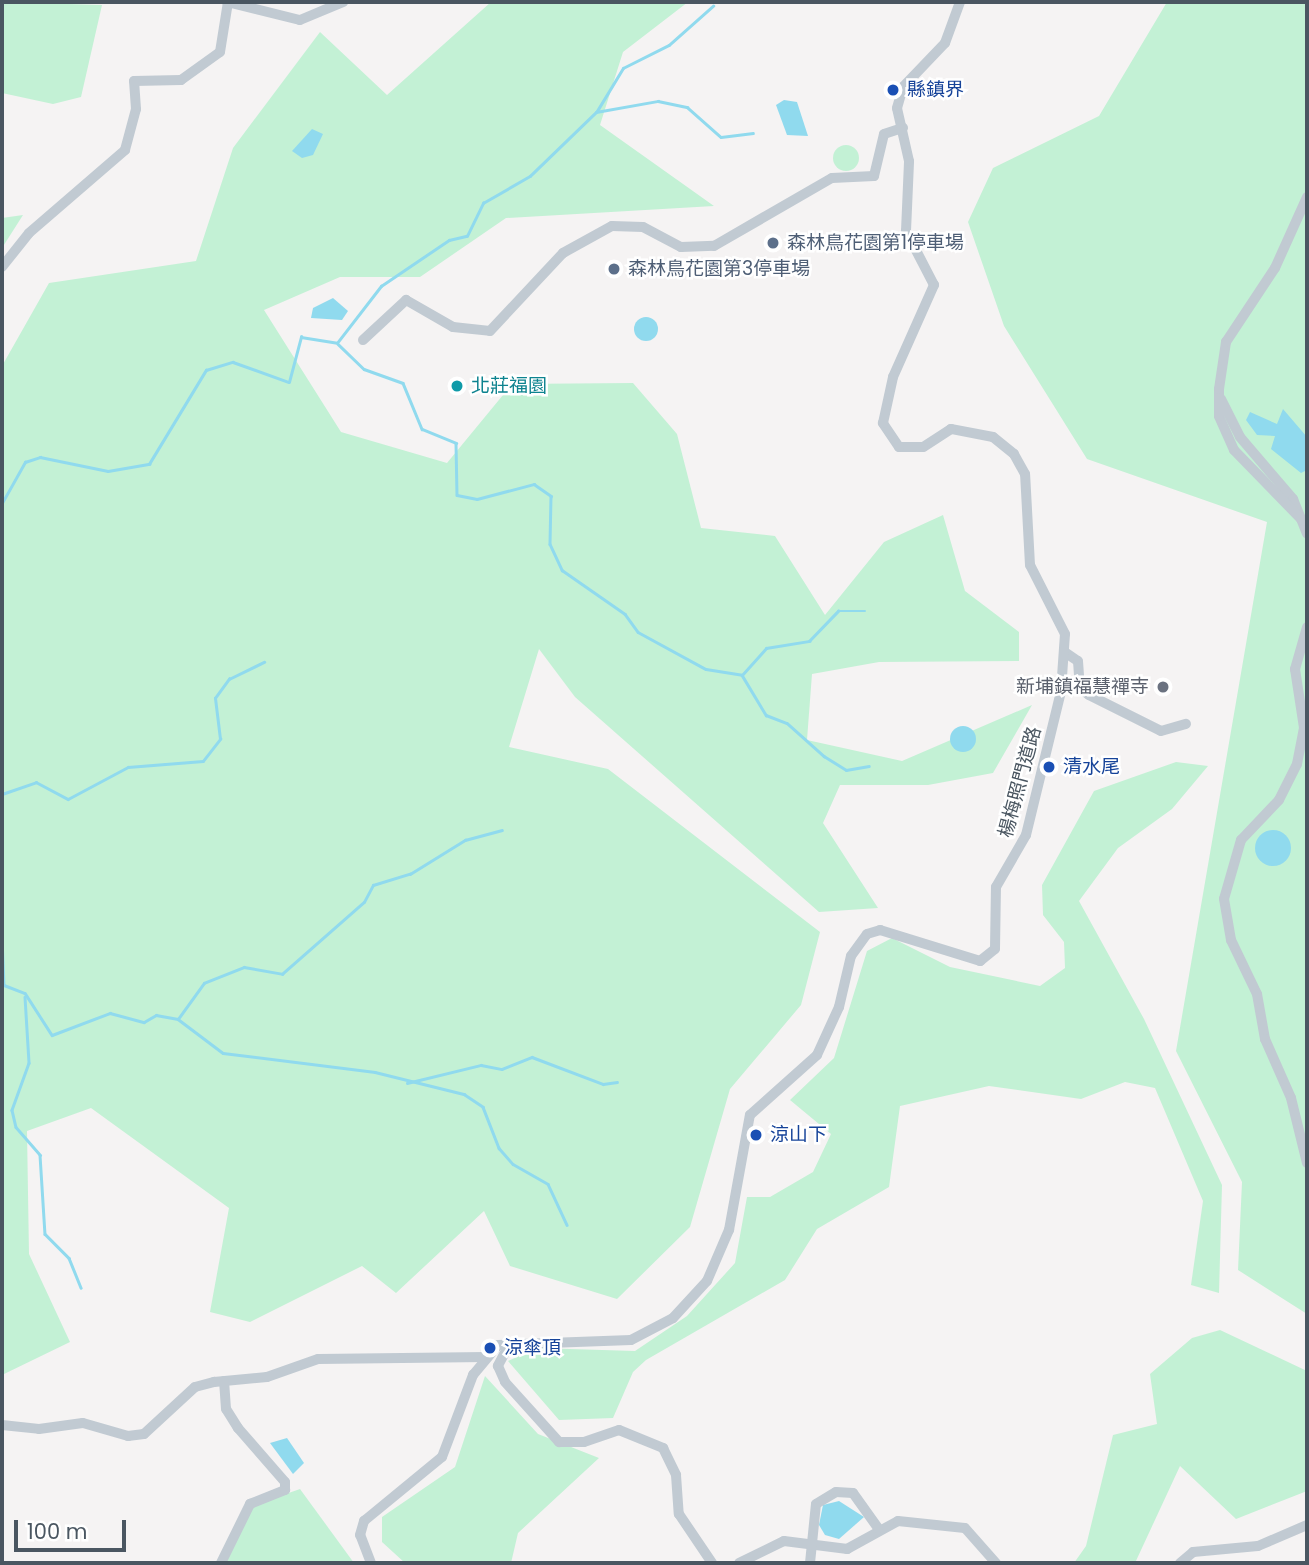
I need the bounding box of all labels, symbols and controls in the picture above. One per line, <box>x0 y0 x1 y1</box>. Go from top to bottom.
place label: 縣鎮界 <box>907 79 964 101</box>
marker: 縣鎮界 <box>885 82 901 98</box>
place label: 森林鳥花園第1停車場 <box>787 232 964 254</box>
marker: 森林鳥花園第1停車場 <box>765 235 781 251</box>
place label: 森林鳥花園第3停車場 <box>628 258 810 280</box>
marker: 森林鳥花園第3停車場 <box>606 261 622 277</box>
place label: 北莊福園 <box>471 375 547 397</box>
marker: 北莊福園 <box>449 378 465 394</box>
place label: 新埔鎮福慧禪寺 <box>1016 676 1149 698</box>
marker: 新埔鎮福慧禪寺 <box>1155 679 1171 695</box>
street label: 楊梅照門道路 <box>994 724 1046 840</box>
place label: 清水尾 <box>1063 756 1120 778</box>
marker: 清水尾 <box>1041 759 1057 775</box>
place label: 涼山下 <box>770 1124 827 1146</box>
marker: 涼山下 <box>748 1127 764 1143</box>
place label: 涼傘頂 <box>504 1337 561 1359</box>
marker: 涼傘頂 <box>482 1340 498 1356</box>
scale bar <box>18 1506 130 1550</box>
text: 100 m <box>27 1517 87 1546</box>

